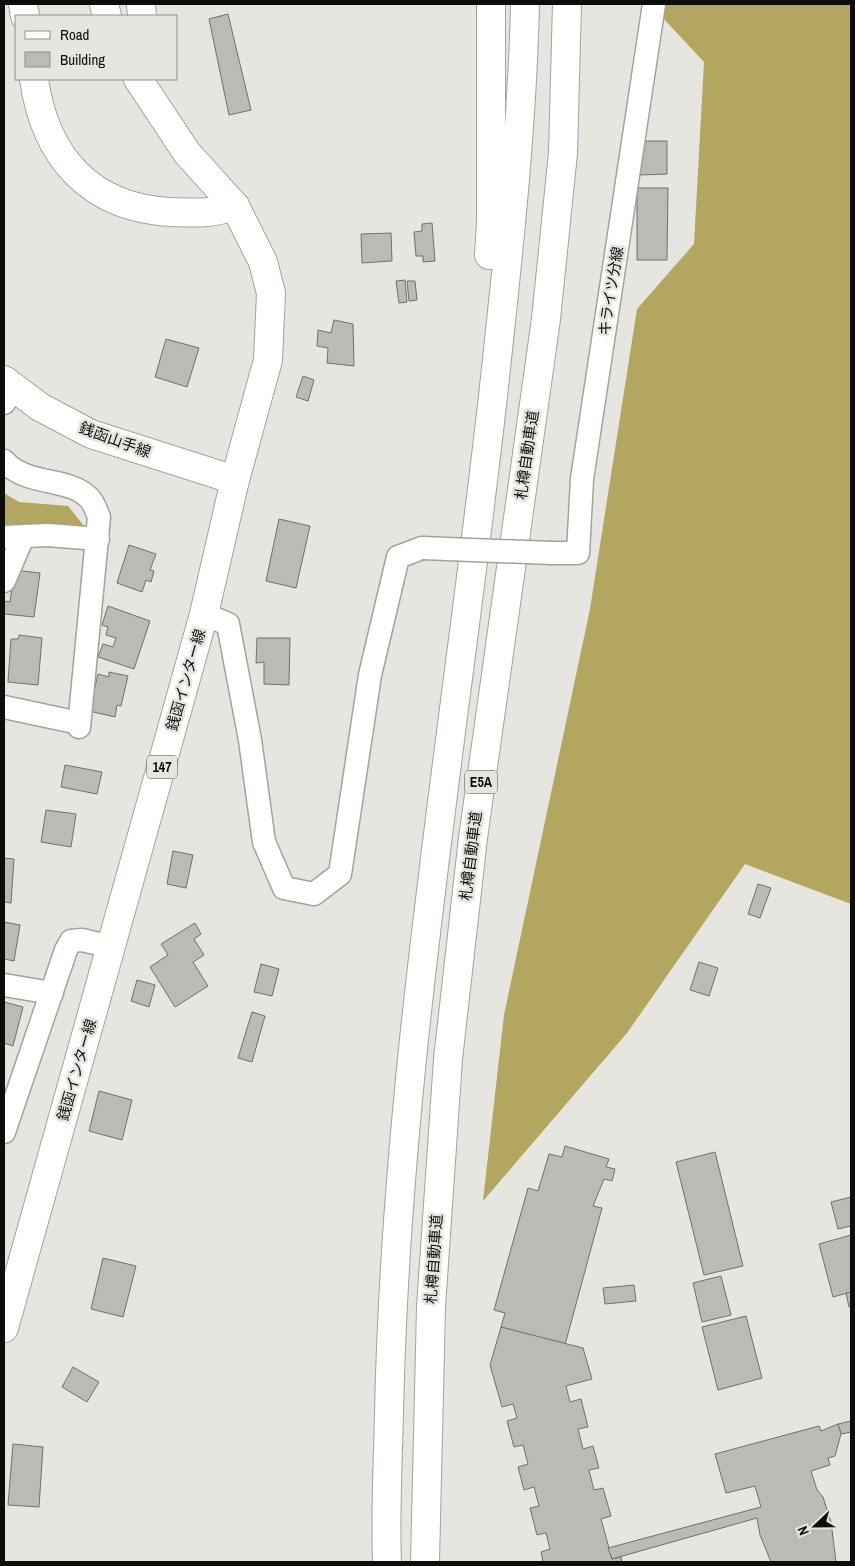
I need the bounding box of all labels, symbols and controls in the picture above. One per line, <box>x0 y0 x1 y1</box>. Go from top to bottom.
legend <box>15 15 178 80</box>
text: Road <box>60 24 89 45</box>
text: Building <box>60 49 105 70</box>
street label: キライツ分線 <box>593 245 628 337</box>
street label: 札樽自動車道 <box>510 409 543 501</box>
street label: 銭函山手線 <box>76 417 154 462</box>
street label: 銭函インター線 <box>161 626 210 733</box>
road number: 147 <box>147 756 177 779</box>
road number: E5A <box>465 770 497 794</box>
street label: 札樽自動車道 <box>455 810 486 902</box>
street label: 銭函インター線 <box>52 1016 101 1123</box>
street label: 札樽自動車道 <box>420 1213 447 1305</box>
north arrow <box>790 1501 840 1551</box>
text: N <box>793 1524 813 1538</box>

